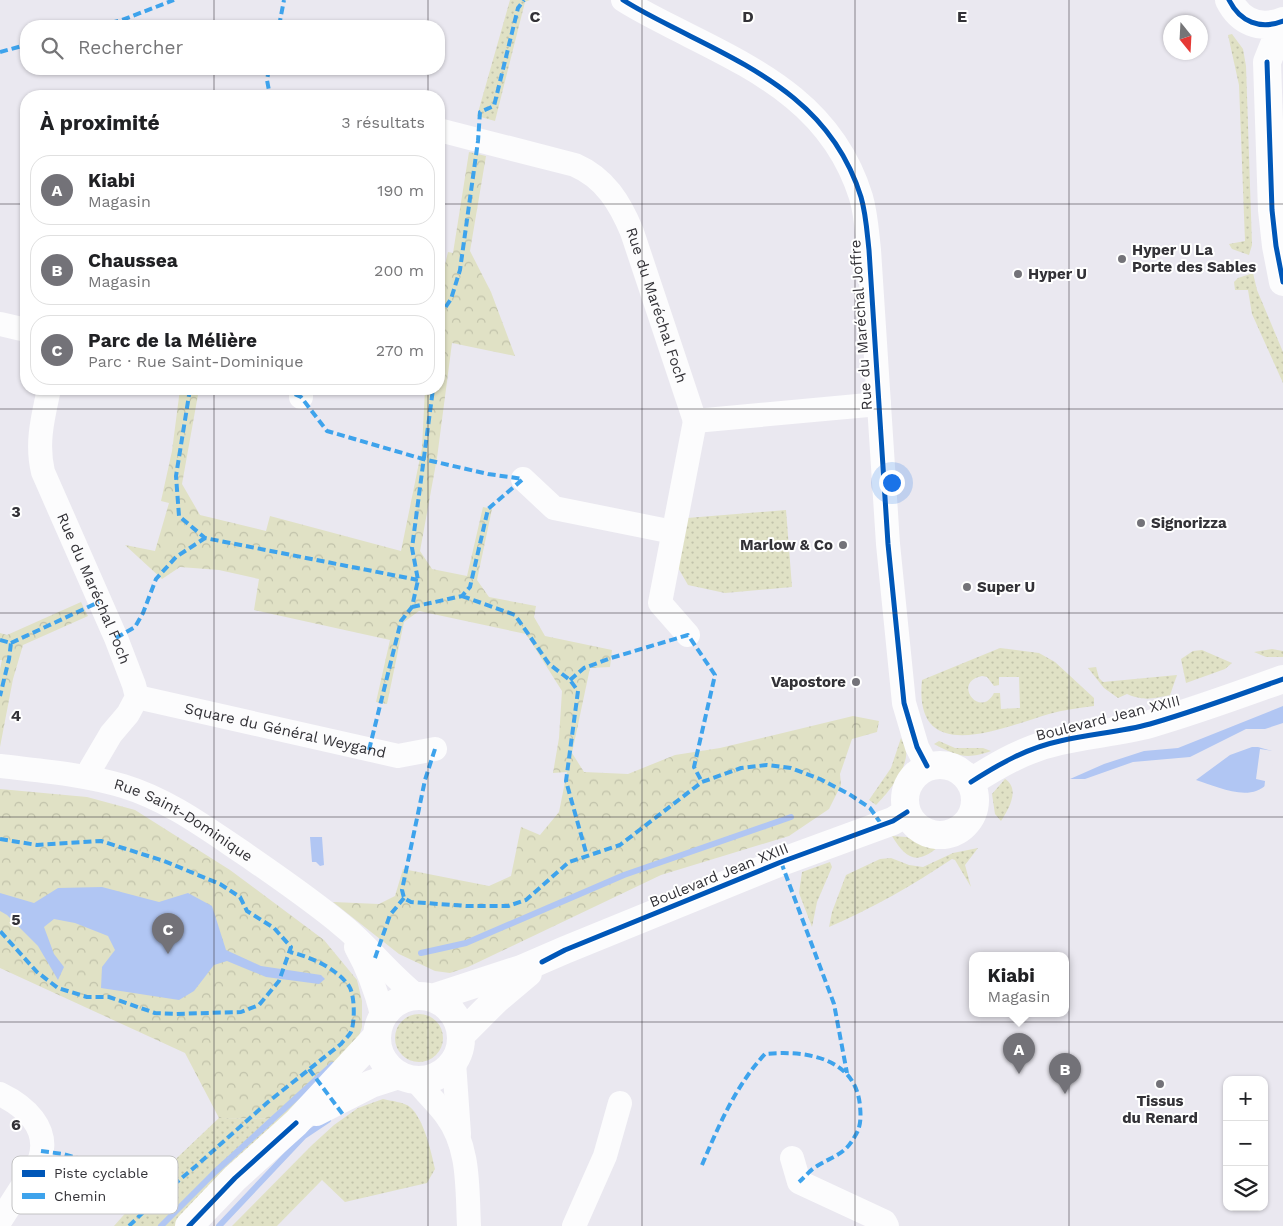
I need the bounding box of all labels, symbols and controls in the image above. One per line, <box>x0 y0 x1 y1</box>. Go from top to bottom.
text: C <box>530 7 541 26</box>
text: D <box>742 7 754 26</box>
text: E <box>957 7 967 26</box>
north arrow <box>1163 15 1208 60</box>
search box <box>20 20 445 75</box>
icon: search <box>38 34 66 62</box>
text: Rechercher <box>78 36 183 59</box>
text: À proximité <box>40 110 160 135</box>
text: 3 résultats <box>341 113 425 132</box>
text: Kiabi <box>88 169 135 192</box>
text: A <box>52 181 62 200</box>
text: 190 m <box>377 181 424 200</box>
text: Magasin <box>88 192 151 211</box>
street label: Rue du Maréchal Foch <box>622 225 691 385</box>
street label: Rue du Maréchal Joffre <box>846 239 876 411</box>
place label: Hyper U La Porte des Sables <box>1132 241 1256 276</box>
text: Chaussea <box>88 249 178 272</box>
marker: Hyper U La Porte des Sables <box>1116 253 1128 265</box>
text: B <box>52 261 62 280</box>
text: 200 m <box>374 261 424 280</box>
place label: Hyper U <box>1028 265 1087 283</box>
marker: Hyper U <box>1012 268 1024 280</box>
text: Magasin <box>88 272 151 291</box>
text: Parc de la Mélière <box>88 329 257 352</box>
text: C <box>52 341 62 360</box>
text: 270 m <box>376 341 424 360</box>
text: Parc · Rue Saint-Dominique <box>88 352 303 371</box>
your location <box>879 470 905 496</box>
text: 3 <box>11 502 21 521</box>
street label: Rue du Maréchal Foch <box>53 510 134 667</box>
place label: Signorizza <box>1151 514 1227 532</box>
marker: Signorizza <box>1135 517 1147 529</box>
place label: Marlow & Co <box>740 536 833 554</box>
marker: Marlow & Co <box>837 539 849 551</box>
place label: Super U <box>977 578 1035 596</box>
marker: Super U <box>961 581 973 593</box>
place label: Vapostore <box>771 673 846 691</box>
marker: Vapostore <box>850 676 862 688</box>
street label: Boulevard Jean XXIII <box>1034 691 1182 745</box>
street label: Square du Général Weygand <box>183 699 388 762</box>
text: 4 <box>11 706 21 725</box>
street label: Rue Saint-Dominique <box>112 775 256 866</box>
street label: Boulevard Jean XXIII <box>647 839 791 911</box>
text: 5 <box>11 910 21 929</box>
pin: C <box>152 913 184 954</box>
popup <box>969 952 1069 1017</box>
text: Kiabi <box>988 964 1035 987</box>
text: Magasin <box>988 987 1050 1006</box>
pin: A <box>1003 1033 1035 1074</box>
pin: B <box>1049 1053 1081 1094</box>
map controls <box>1223 1076 1268 1211</box>
button: + <box>1223 1076 1268 1121</box>
marker: Tissus du Renard <box>1154 1078 1166 1090</box>
place label: Tissus du Renard <box>1122 1092 1198 1127</box>
text: 6 <box>11 1115 21 1134</box>
button: − <box>1223 1121 1268 1166</box>
legend <box>12 1156 178 1214</box>
text: Piste cyclable <box>54 1165 148 1181</box>
button: layers <box>1223 1166 1268 1211</box>
text: Chemin <box>54 1188 106 1204</box>

